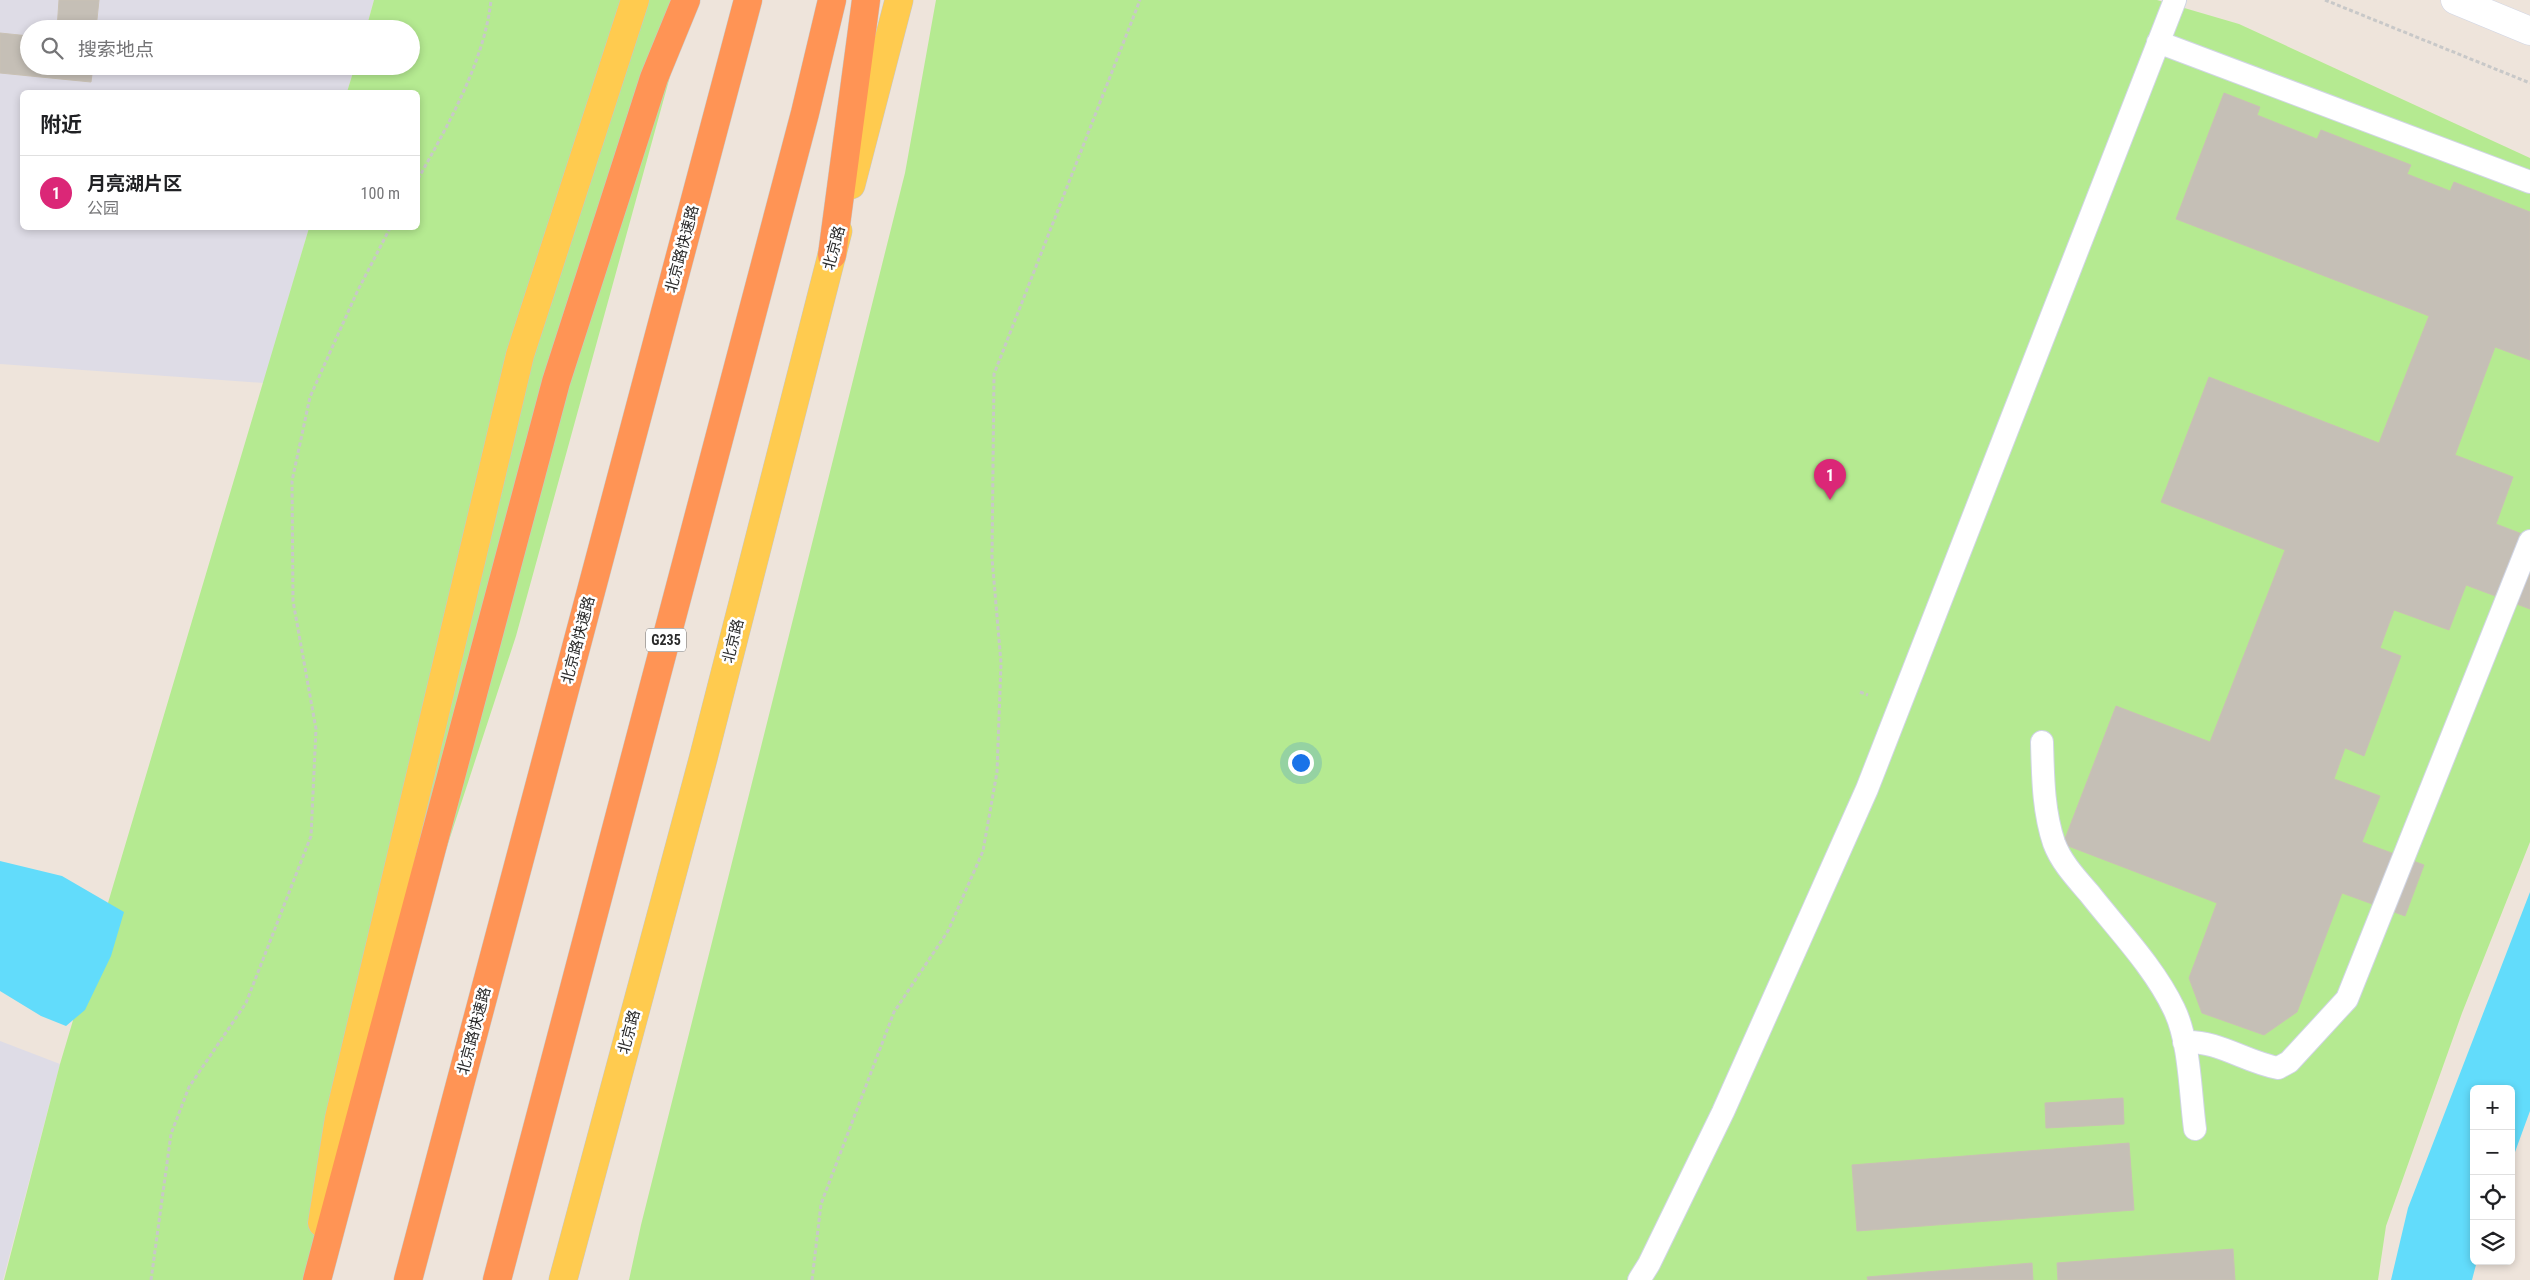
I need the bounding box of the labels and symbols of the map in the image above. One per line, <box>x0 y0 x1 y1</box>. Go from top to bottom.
street label: 北京路快速路 <box>662 203 702 295</box>
street label: 北京路 <box>819 224 849 272</box>
pin: 1 <box>1814 459 1846 500</box>
street label: 北京路快速路 <box>558 594 598 686</box>
street label: 北京路 <box>719 617 747 665</box>
road number: G235 <box>646 628 686 652</box>
your location <box>1288 750 1314 776</box>
street label: 北京路快速路 <box>454 985 494 1077</box>
street label: 北京路 <box>614 1008 644 1056</box>

